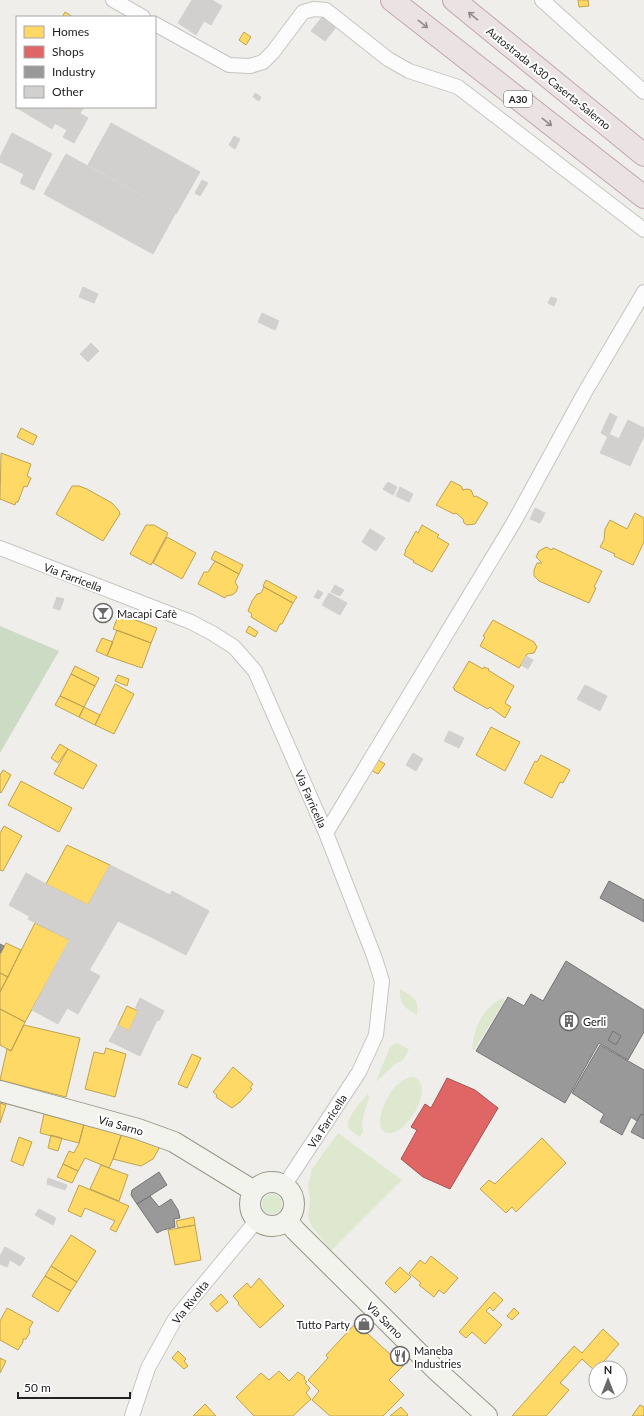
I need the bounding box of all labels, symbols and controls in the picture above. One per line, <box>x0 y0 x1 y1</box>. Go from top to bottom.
one-way arrow <box>467 11 478 20</box>
legend <box>16 16 156 108</box>
one-way arrow <box>418 20 429 28</box>
text: Homes <box>52 24 89 39</box>
street label: Autostrada A30 Caserta-Salerno <box>484 24 614 132</box>
text: Shops <box>52 44 84 59</box>
text: Industry <box>52 64 96 79</box>
text: Other <box>52 84 84 99</box>
road number: A30 <box>504 91 532 107</box>
one-way arrow <box>542 117 553 126</box>
street label: Via Farricella <box>42 560 104 594</box>
bar icon: Macapi Cafè <box>92 602 114 624</box>
place label: Macapi Cafè <box>117 607 177 620</box>
street label: Via Farricella <box>293 768 329 830</box>
building icon: Gerli <box>558 1010 580 1032</box>
place label: Gerli <box>583 1015 606 1028</box>
street label: Via Farricella <box>305 1092 349 1150</box>
street label: Via Sarno <box>97 1112 145 1138</box>
street label: Via Rivolta <box>169 1278 211 1326</box>
street label: Via Sarno <box>364 1299 406 1341</box>
shop icon: Tutto Party <box>353 1313 375 1335</box>
place label: Tutto Party <box>296 1318 350 1331</box>
place label: Maneba Industries <box>414 1344 462 1370</box>
restaurant icon: Maneba Industries <box>389 1345 411 1367</box>
north arrow <box>588 1360 628 1400</box>
text: N <box>604 1363 612 1376</box>
scale bar <box>18 1374 130 1400</box>
text: 50 m <box>24 1380 51 1395</box>

